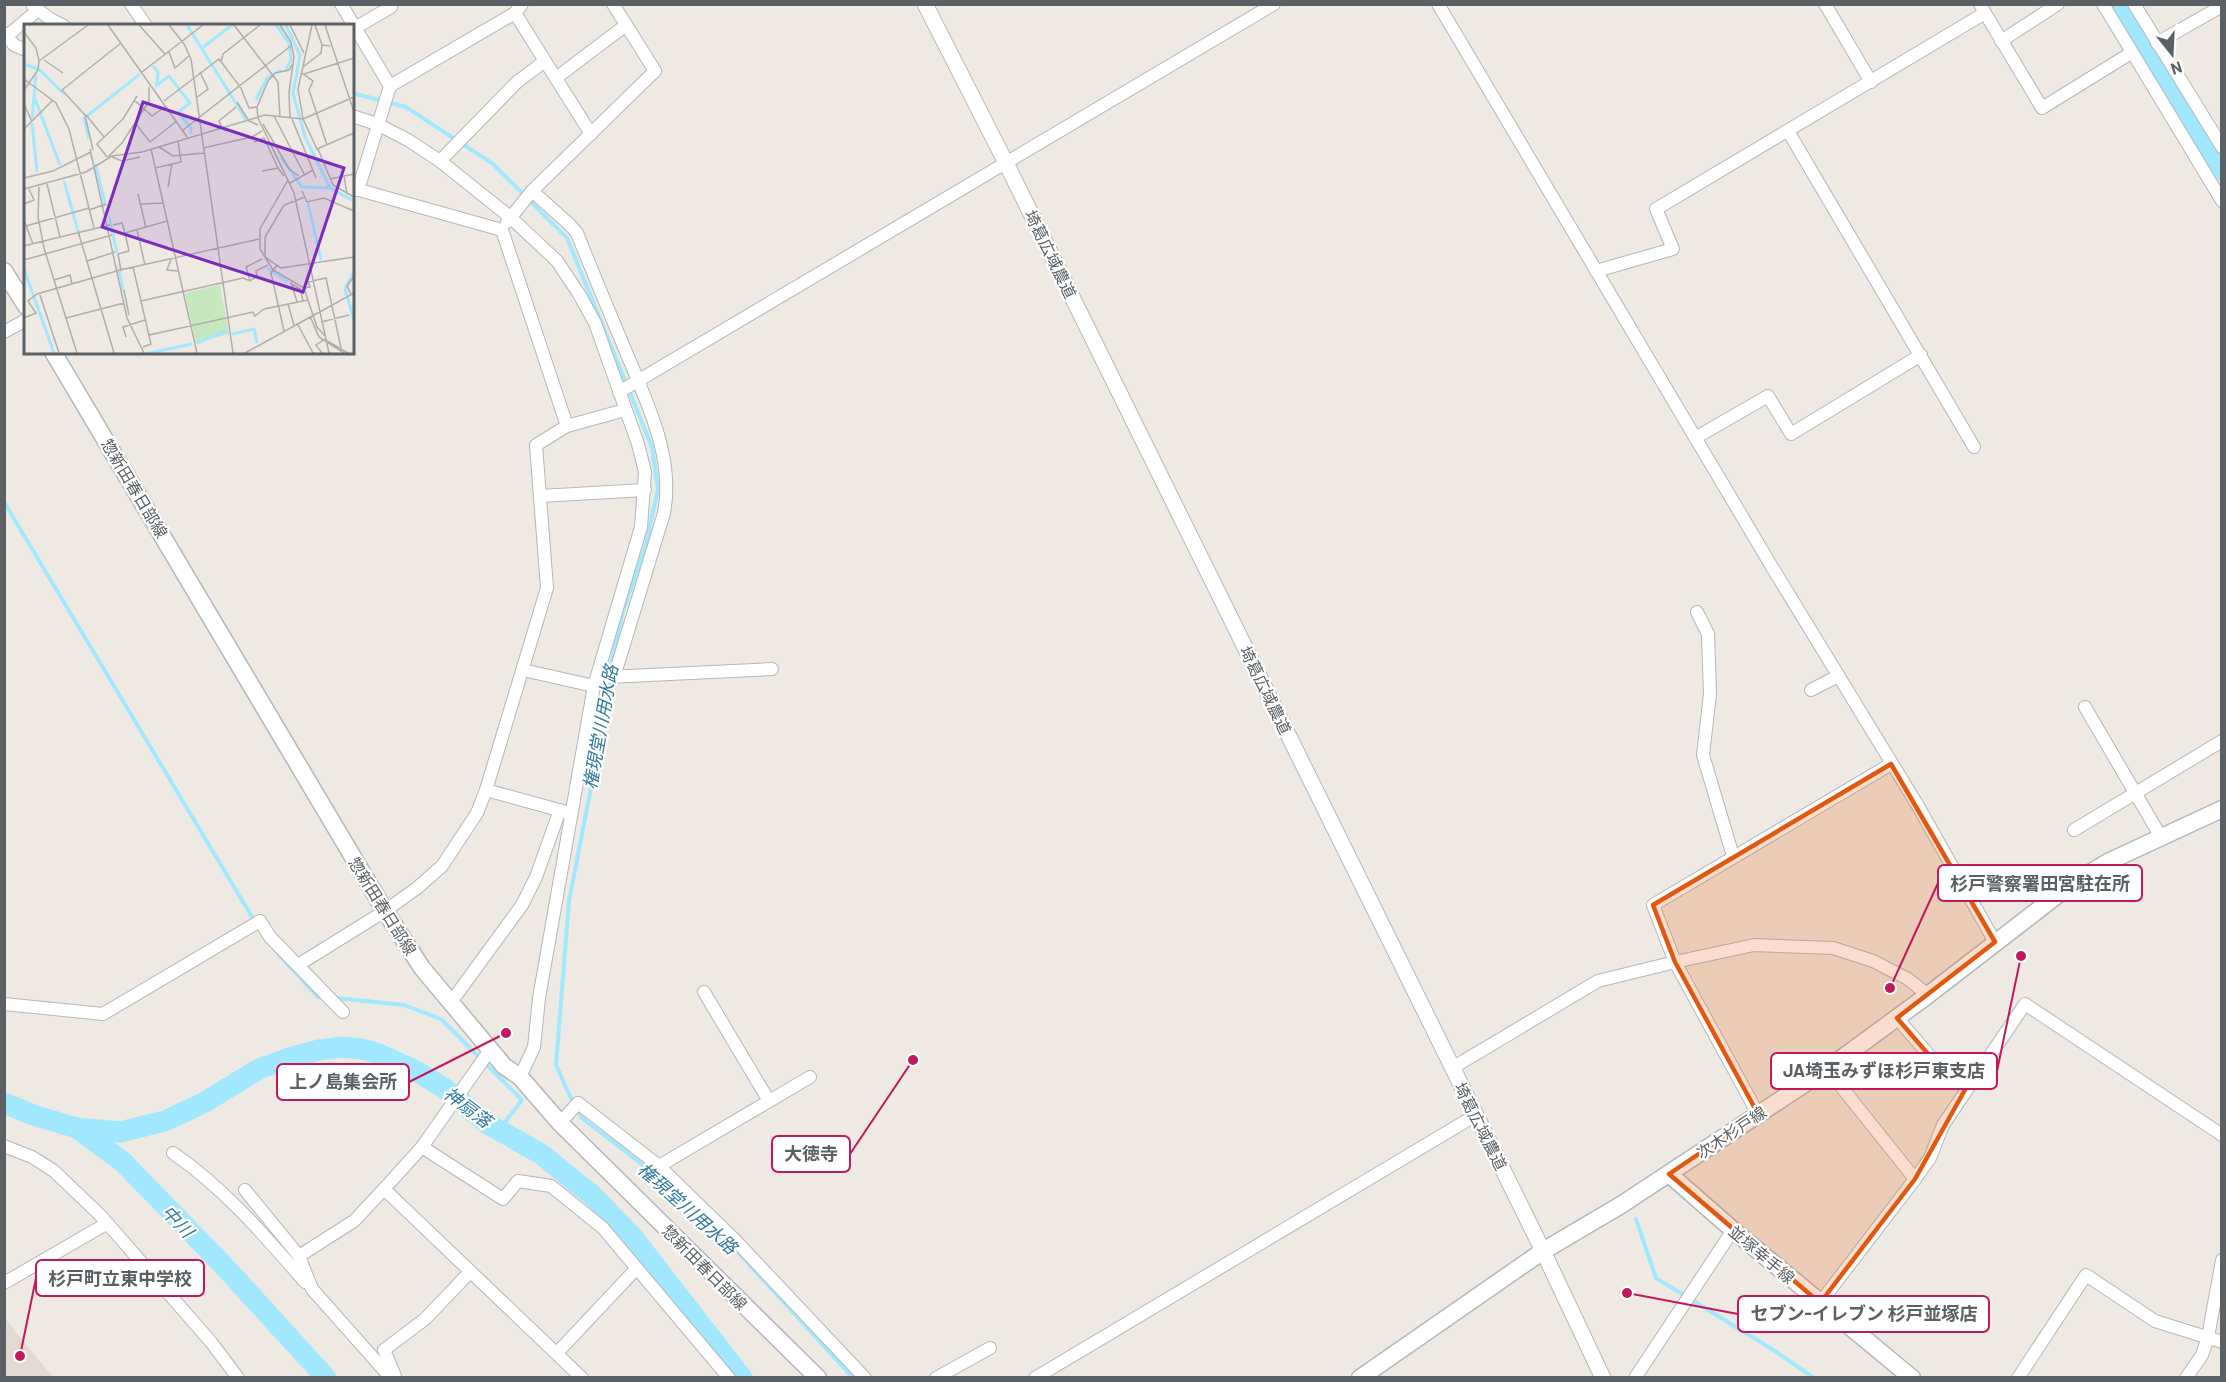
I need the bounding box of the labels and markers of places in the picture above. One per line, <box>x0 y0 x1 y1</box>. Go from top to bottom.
callout: 杉戸警察署田宮駐在所 <box>1938 865 2142 901</box>
callout: JA埼玉みずほ杉戸東支店 <box>1771 1053 1997 1089</box>
callout: 上ノ島集会所 <box>277 1064 409 1100</box>
callout: 大徳寺 <box>772 1136 850 1172</box>
callout: 杉戸町立東中学校 <box>36 1260 204 1296</box>
callout: セブン-イレブン 杉戸並塚店 <box>1738 1296 1989 1332</box>

